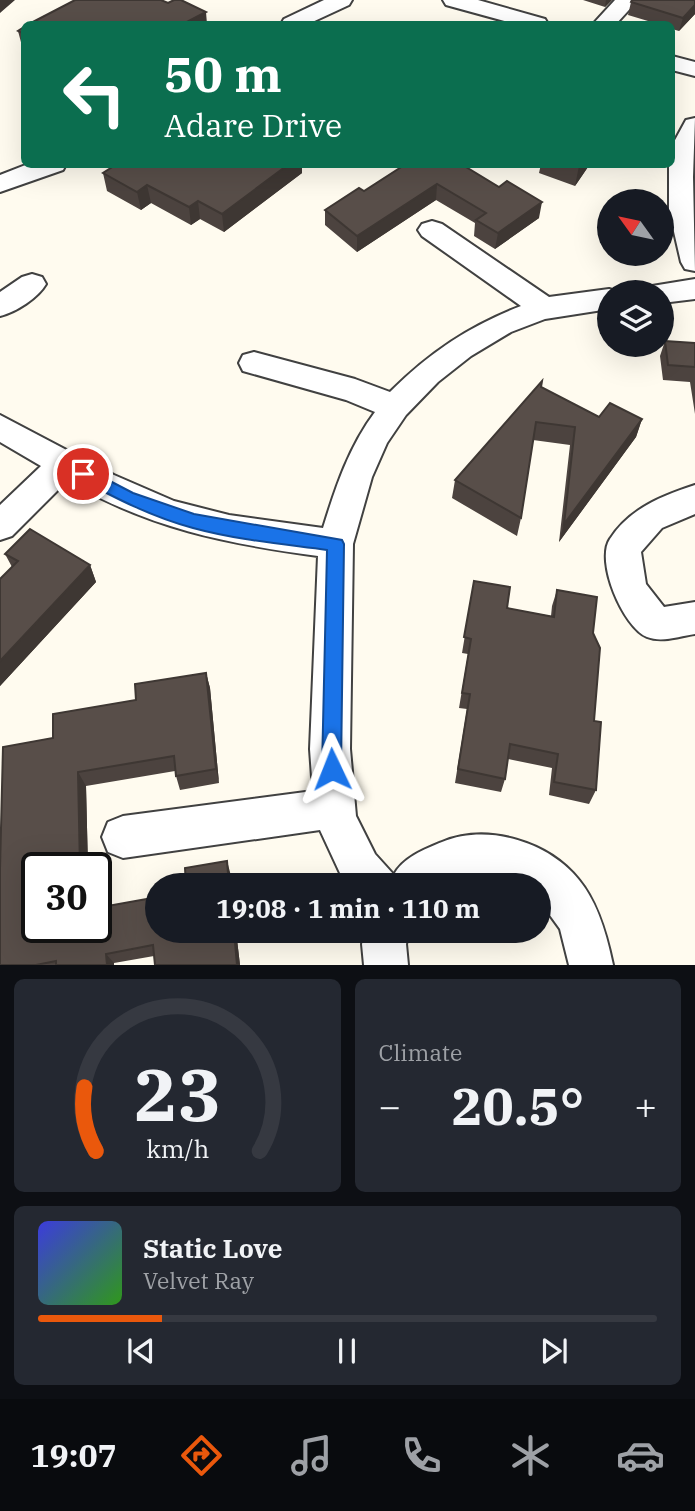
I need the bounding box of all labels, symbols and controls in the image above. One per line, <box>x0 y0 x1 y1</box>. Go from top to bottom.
text: 50 m <box>164 42 282 105</box>
icon: left <box>49 49 140 140</box>
text: Adare Drive <box>164 104 342 146</box>
north arrow <box>597 189 674 266</box>
map controls <box>597 189 674 357</box>
button: layers <box>597 280 674 357</box>
pin <box>53 444 113 504</box>
icon: arrive <box>64 455 102 493</box>
position arrow <box>295 732 369 806</box>
speed limit sign: 30 <box>21 852 112 943</box>
text: 19:08 · 1 min · 110 m <box>216 891 480 925</box>
text: Climate <box>379 1037 462 1067</box>
text: 23 <box>134 1047 221 1142</box>
text: 20.5° <box>451 1072 584 1139</box>
text: − <box>379 1081 401 1130</box>
text: + <box>634 1081 657 1130</box>
text: km/h <box>146 1132 209 1165</box>
text: Static Love <box>143 1231 282 1265</box>
text: Velvet Ray <box>143 1265 254 1295</box>
icon: previous <box>122 1332 160 1370</box>
icon: pause <box>328 1332 366 1370</box>
icon: next <box>535 1332 573 1370</box>
icon: directions <box>177 1431 226 1480</box>
icon: music <box>287 1431 336 1480</box>
icon: phone <box>397 1431 446 1480</box>
icon: climate <box>506 1431 555 1480</box>
icon: car <box>616 1431 665 1480</box>
text: 19:07 <box>30 1434 117 1476</box>

